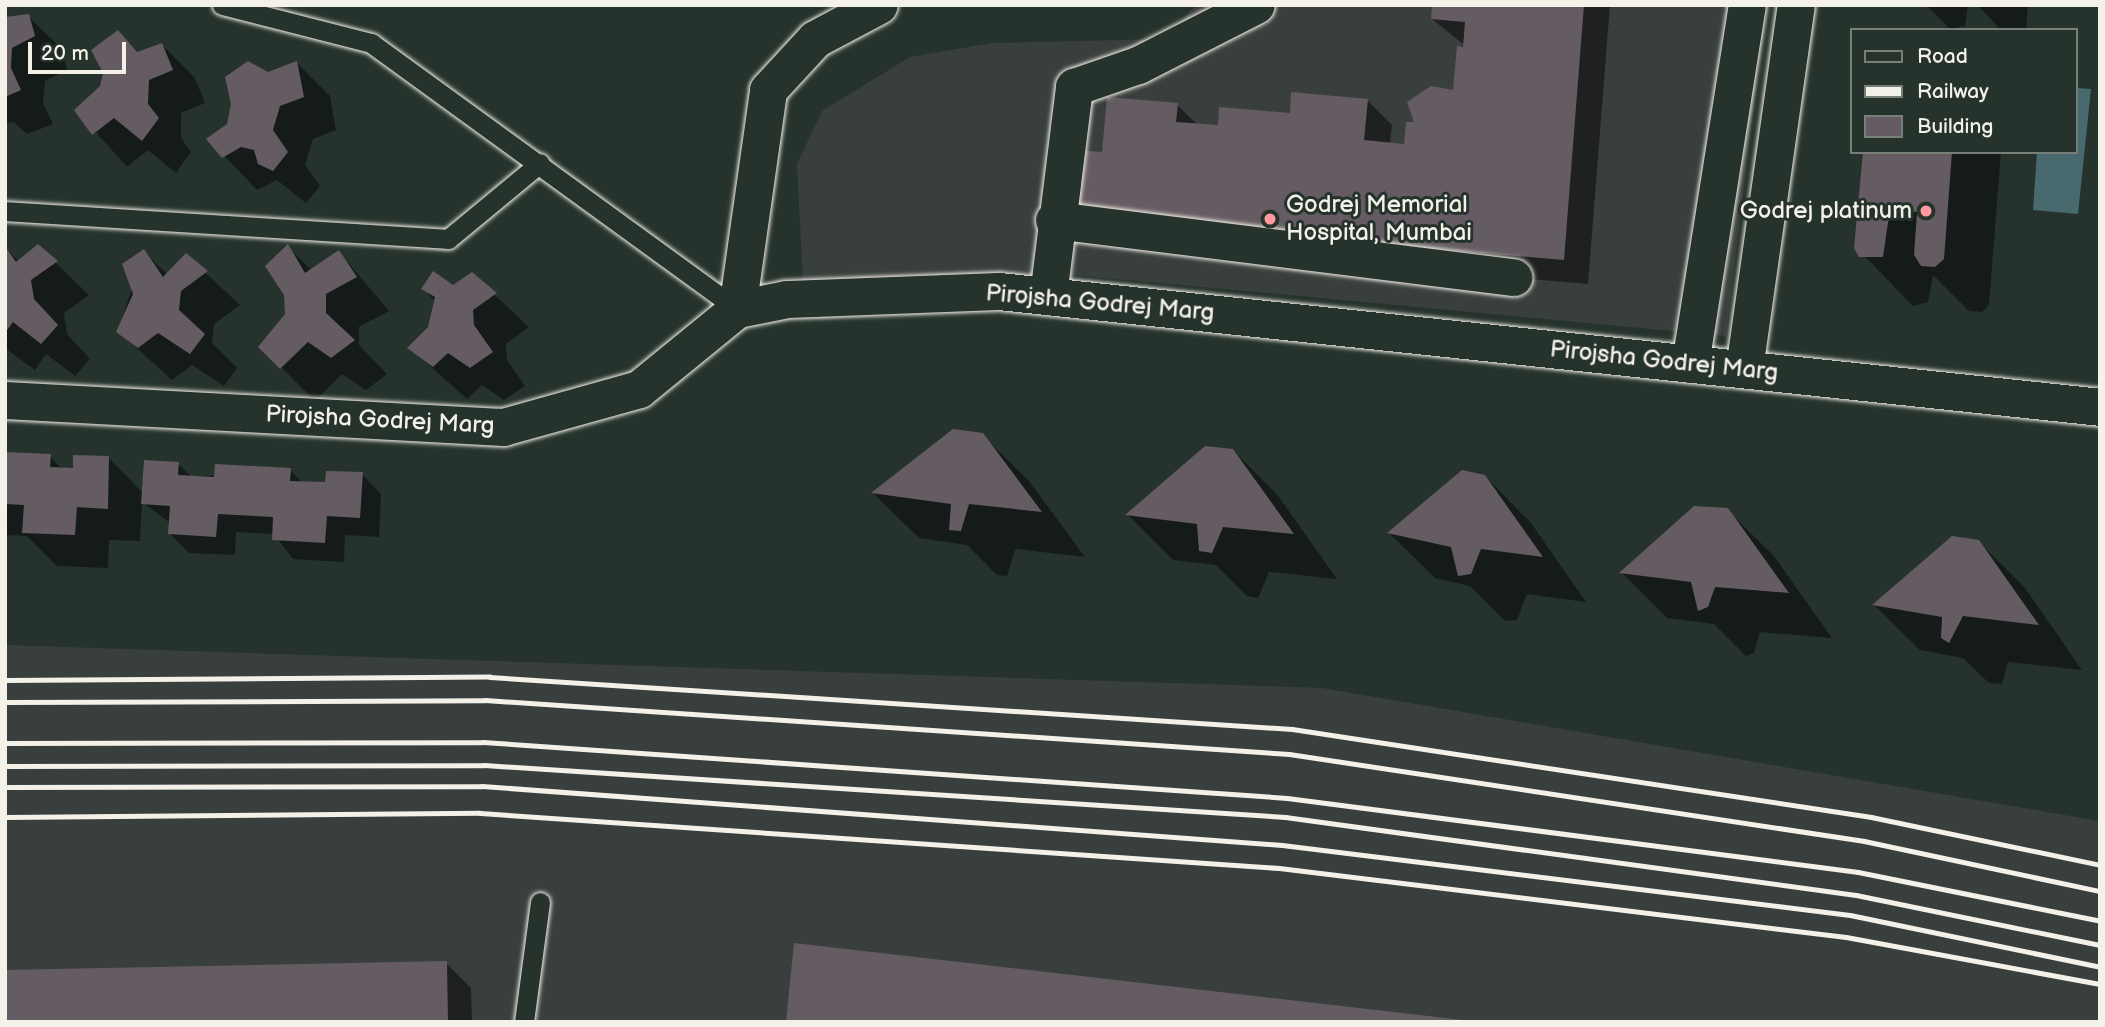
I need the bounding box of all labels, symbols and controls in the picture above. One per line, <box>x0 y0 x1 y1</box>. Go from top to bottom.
scale bar <box>32 28 130 72</box>
legend <box>1850 28 2077 154</box>
text: 20 m <box>41 41 89 66</box>
text: Road <box>1917 44 1968 69</box>
text: Railway <box>1917 79 1989 104</box>
text: Building <box>1917 114 1993 139</box>
place label: Godrej Memorial Hospital, Mumbai <box>1286 191 1472 247</box>
place label: Godrej platinum <box>1740 197 1912 225</box>
marker: Godrej platinum <box>1918 203 1934 219</box>
marker: Godrej Memorial Hospital, Mumbai <box>1260 209 1280 229</box>
street label: Pirojsha Godrej Marg <box>985 279 1215 327</box>
street label: Pirojsha Godrej Marg <box>1548 335 1780 387</box>
street label: Pirojsha Godrej Marg <box>265 400 495 440</box>

